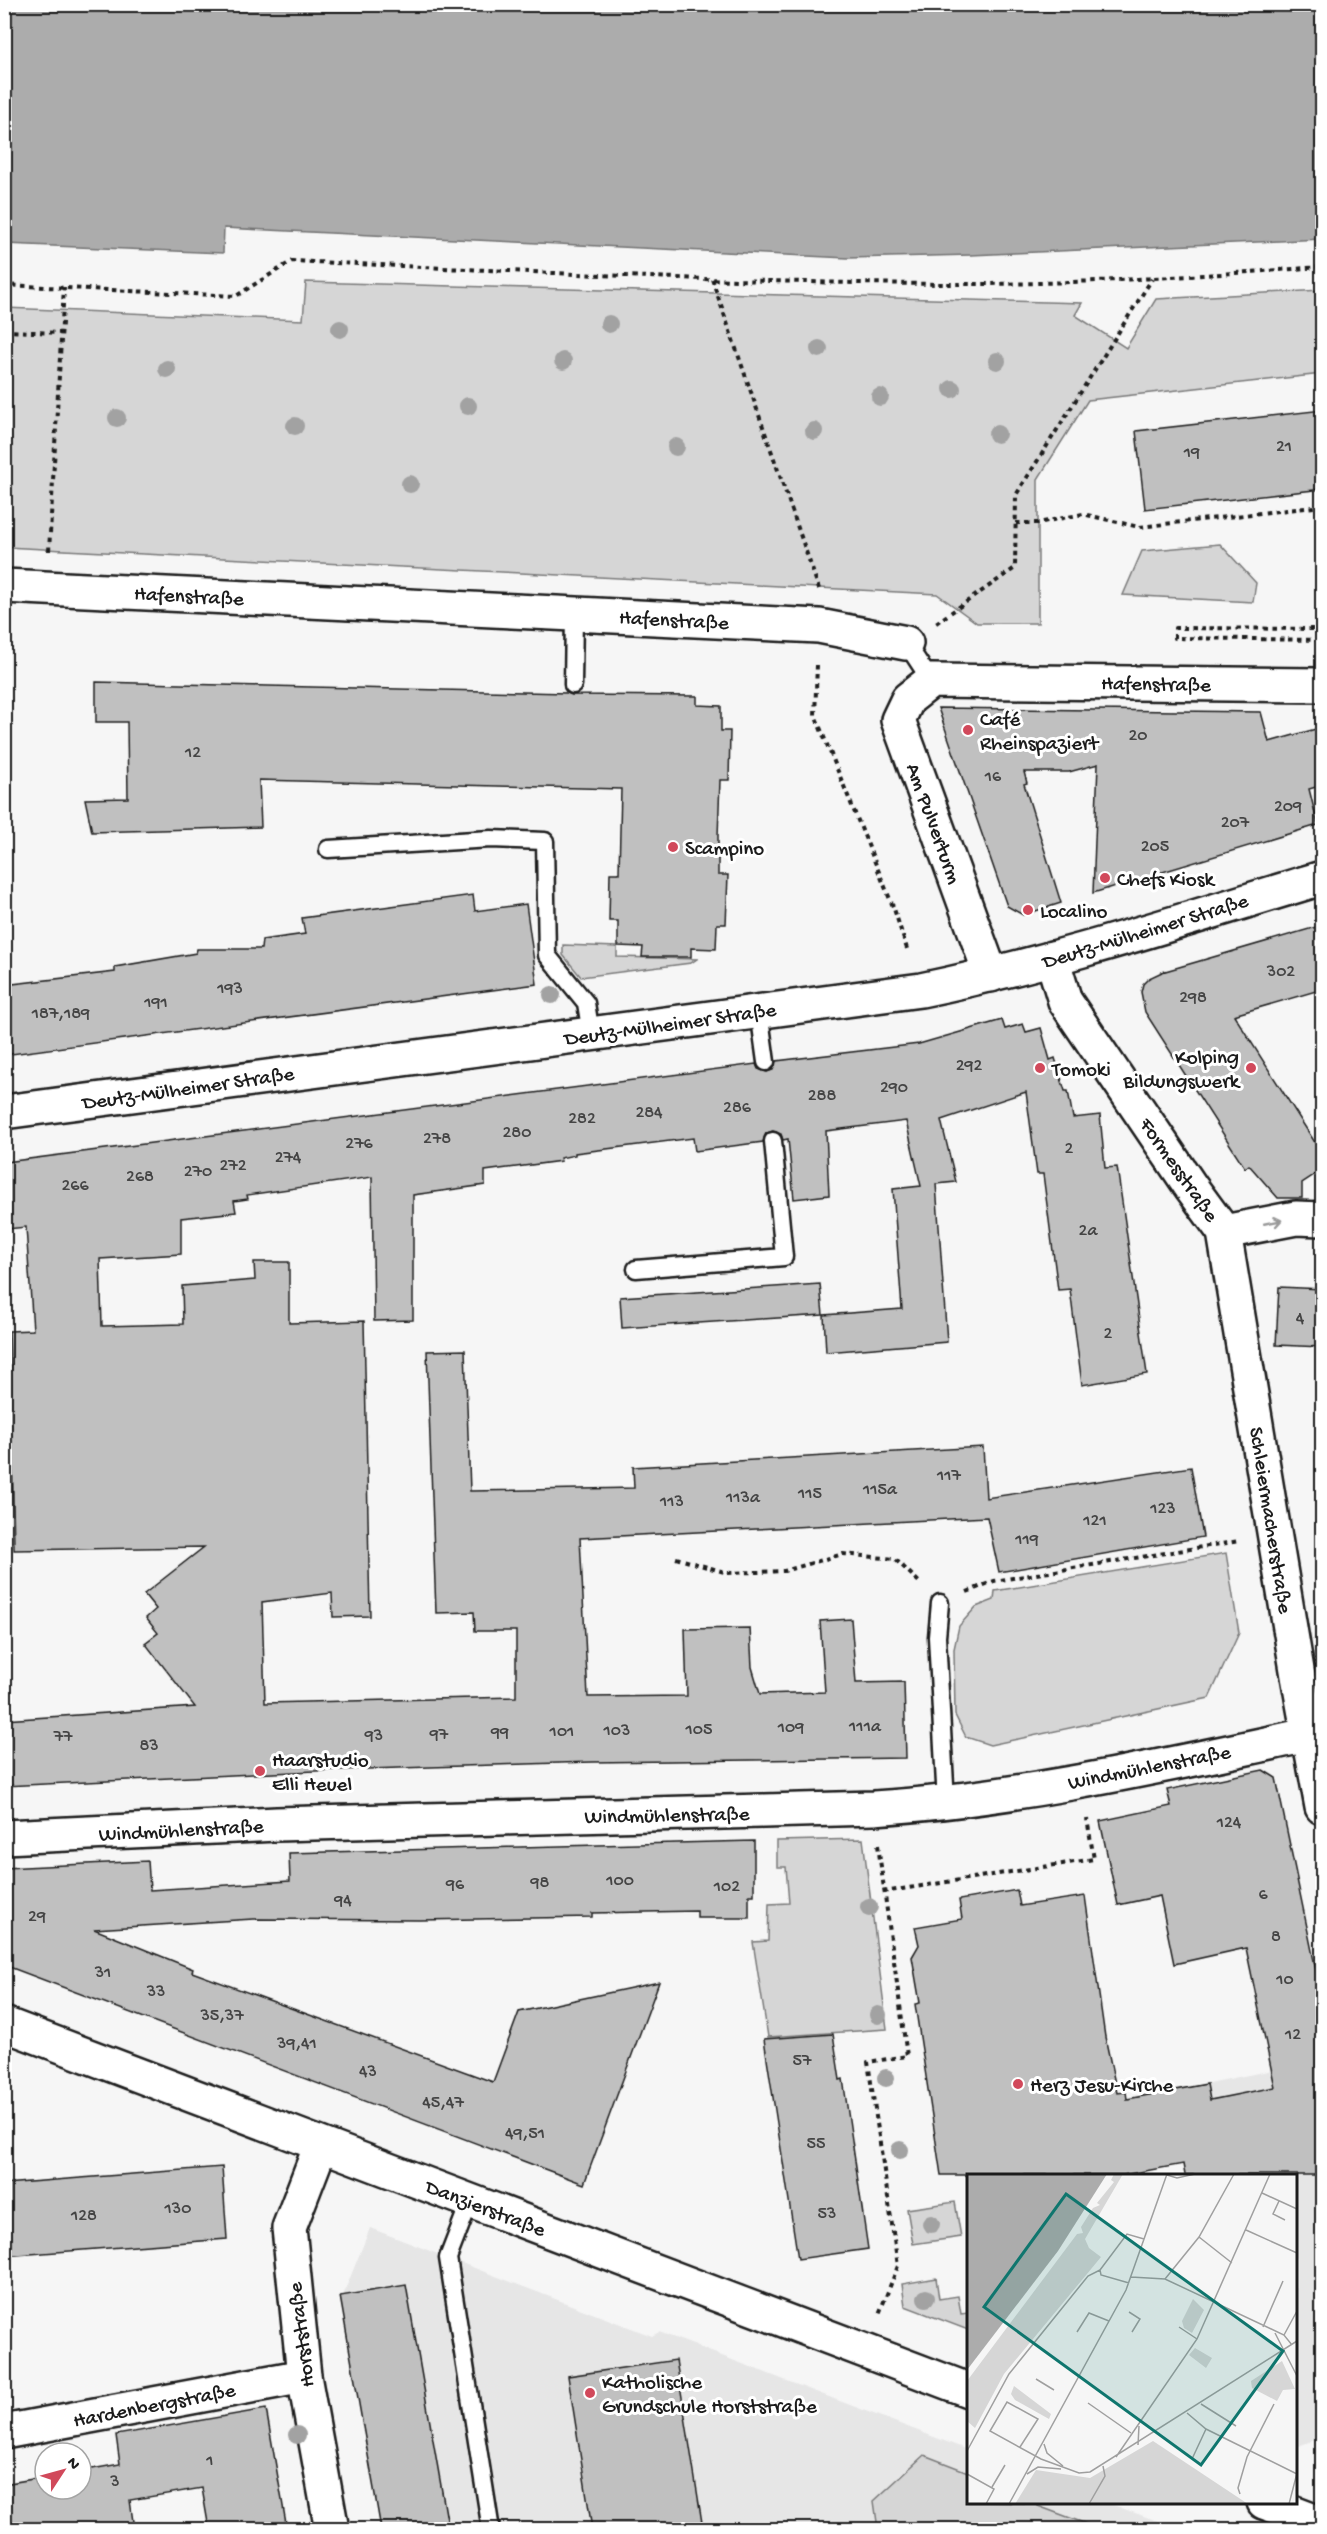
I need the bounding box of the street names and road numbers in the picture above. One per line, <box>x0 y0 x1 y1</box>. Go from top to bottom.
street label: Hafenstraße <box>133 583 245 614</box>
street label: Hafenstraße <box>618 607 730 638</box>
street label: Hafenstraße <box>1101 673 1212 700</box>
street label: Am Pulverturm <box>898 760 965 888</box>
street label: Deutz-Mülheimer Straße <box>1038 890 1253 977</box>
street label: Deutz-Mülheimer Straße <box>561 999 779 1054</box>
street label: Deutz-Mülheimer Straße <box>79 1063 297 1118</box>
street label: Formesstraße <box>1131 1113 1223 1229</box>
street label: Schleiermacherstraße <box>1241 1425 1296 1617</box>
street label: Windmühlenstraße <box>1066 1741 1234 1797</box>
street label: Windmühlenstraße <box>584 1804 751 1831</box>
street label: Windmühlenstraße <box>98 1816 265 1849</box>
street label: Danzierstraße <box>419 2175 549 2245</box>
street label: Horststraße <box>284 2279 322 2389</box>
street label: Hardenbergstraße <box>72 2379 239 2435</box>

